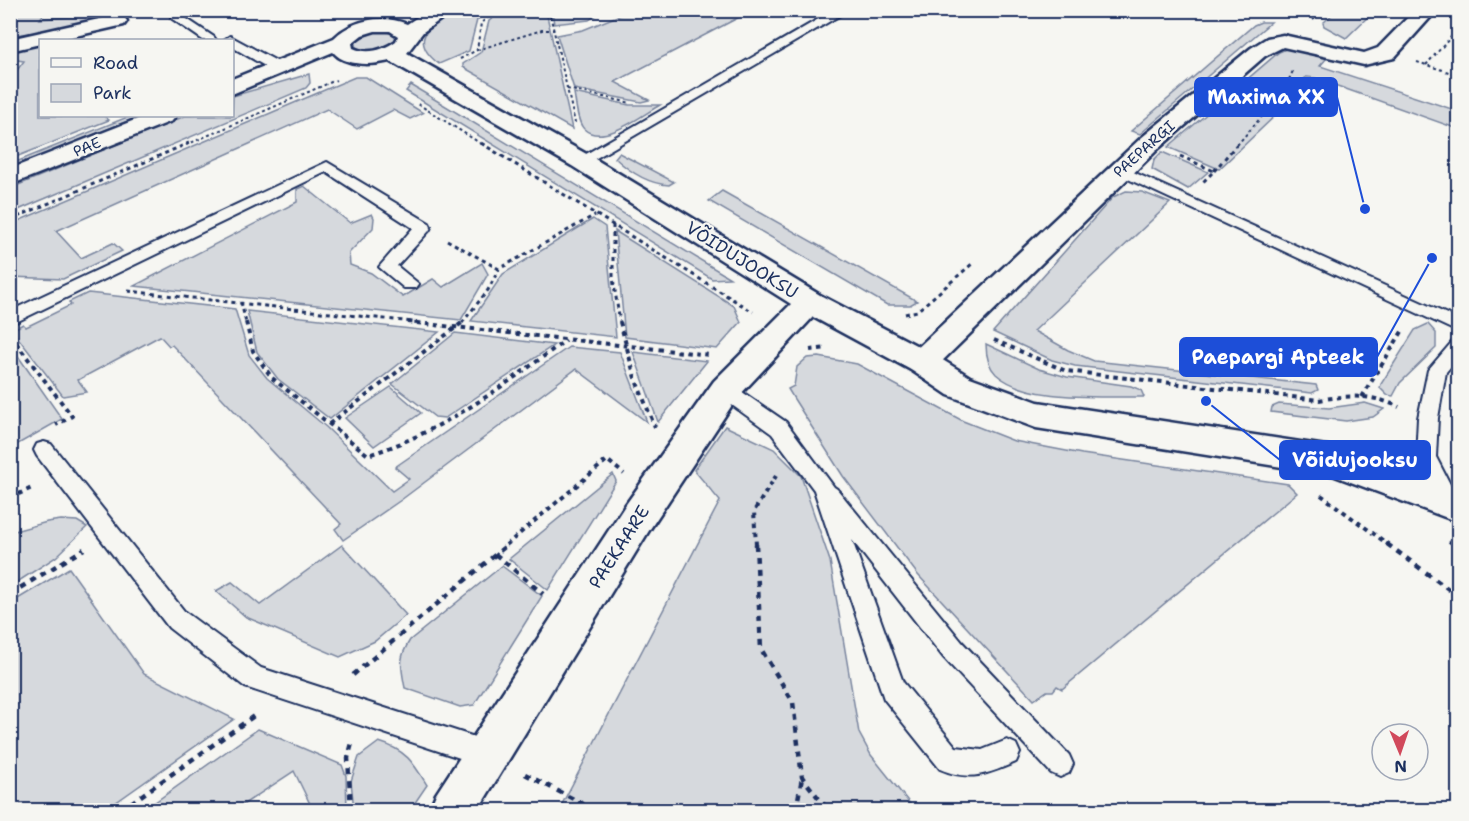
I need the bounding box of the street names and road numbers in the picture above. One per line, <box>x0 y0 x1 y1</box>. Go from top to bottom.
street label: PAEPARGI <box>1109 116 1179 182</box>
street label: PAE <box>70 132 104 162</box>
street label: VÕIDUJOOKSU <box>681 216 803 304</box>
street label: PAEKAARE <box>583 501 655 593</box>

